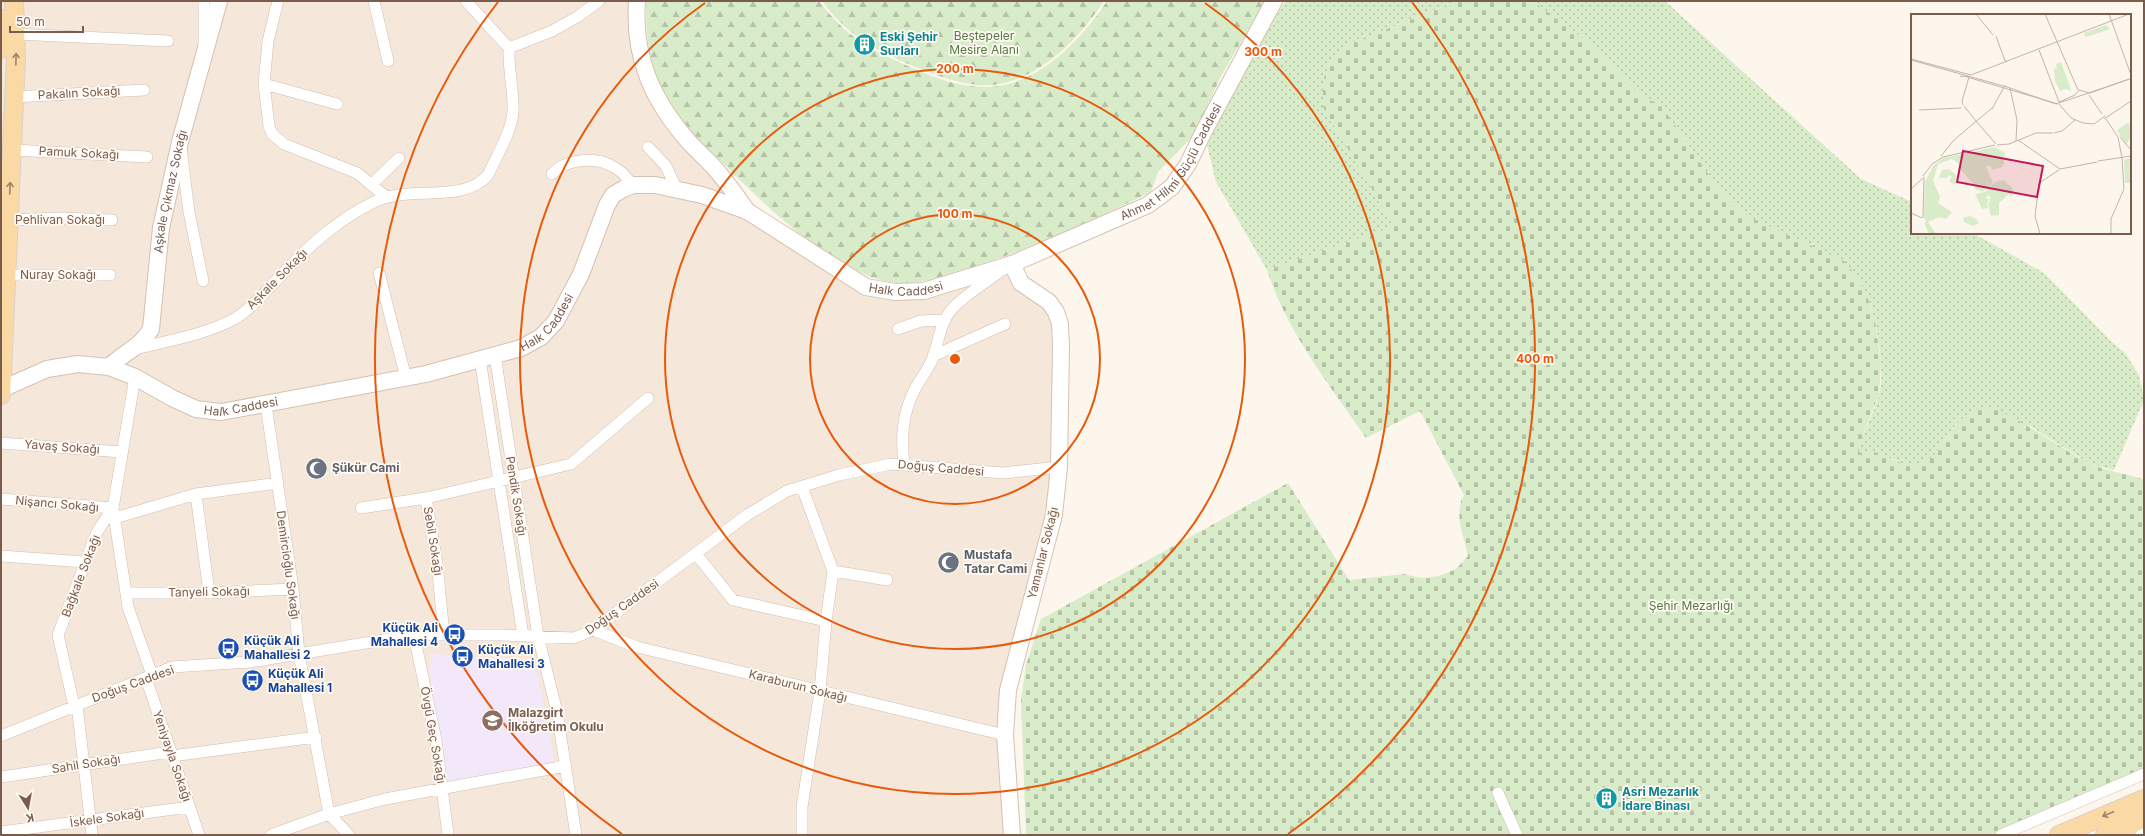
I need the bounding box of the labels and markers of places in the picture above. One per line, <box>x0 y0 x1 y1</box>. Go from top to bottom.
place label: Eski Şehir Surları <box>880 29 938 58</box>
building icon: Eski Şehir Surları <box>852 31 878 57</box>
centre of rings <box>948 352 962 366</box>
mosque icon: Şükür Cami <box>304 455 330 481</box>
place label: Şükür Cami <box>332 460 400 475</box>
place label: Mustafa Tatar Cami <box>964 547 1027 576</box>
mosque icon: Mustafa Tatar Cami <box>935 549 961 575</box>
place label: Küçük Ali Mahallesi 4 <box>371 620 438 649</box>
bus stop icon: Küçük Ali Mahallesi 4 <box>441 622 467 648</box>
place label: Küçük Ali Mahallesi 2 <box>244 633 311 662</box>
bus stop icon: Küçük Ali Mahallesi 2 <box>216 635 242 661</box>
place label: Küçük Ali Mahallesi 3 <box>478 642 545 671</box>
bus stop icon: Küçük Ali Mahallesi 3 <box>449 644 475 670</box>
place label: Küçük Ali Mahallesi 1 <box>268 666 332 695</box>
bus stop icon: Küçük Ali Mahallesi 1 <box>239 668 265 694</box>
place label: Malazgirt İlköğretim Okulu <box>508 705 604 734</box>
school or university icon: Malazgirt İlköğretim Okulu <box>479 707 505 733</box>
place label: Asri Mezarlık İdare Binası <box>1622 784 1699 813</box>
building icon: Asri Mezarlık İdare Binası <box>1594 786 1620 812</box>

